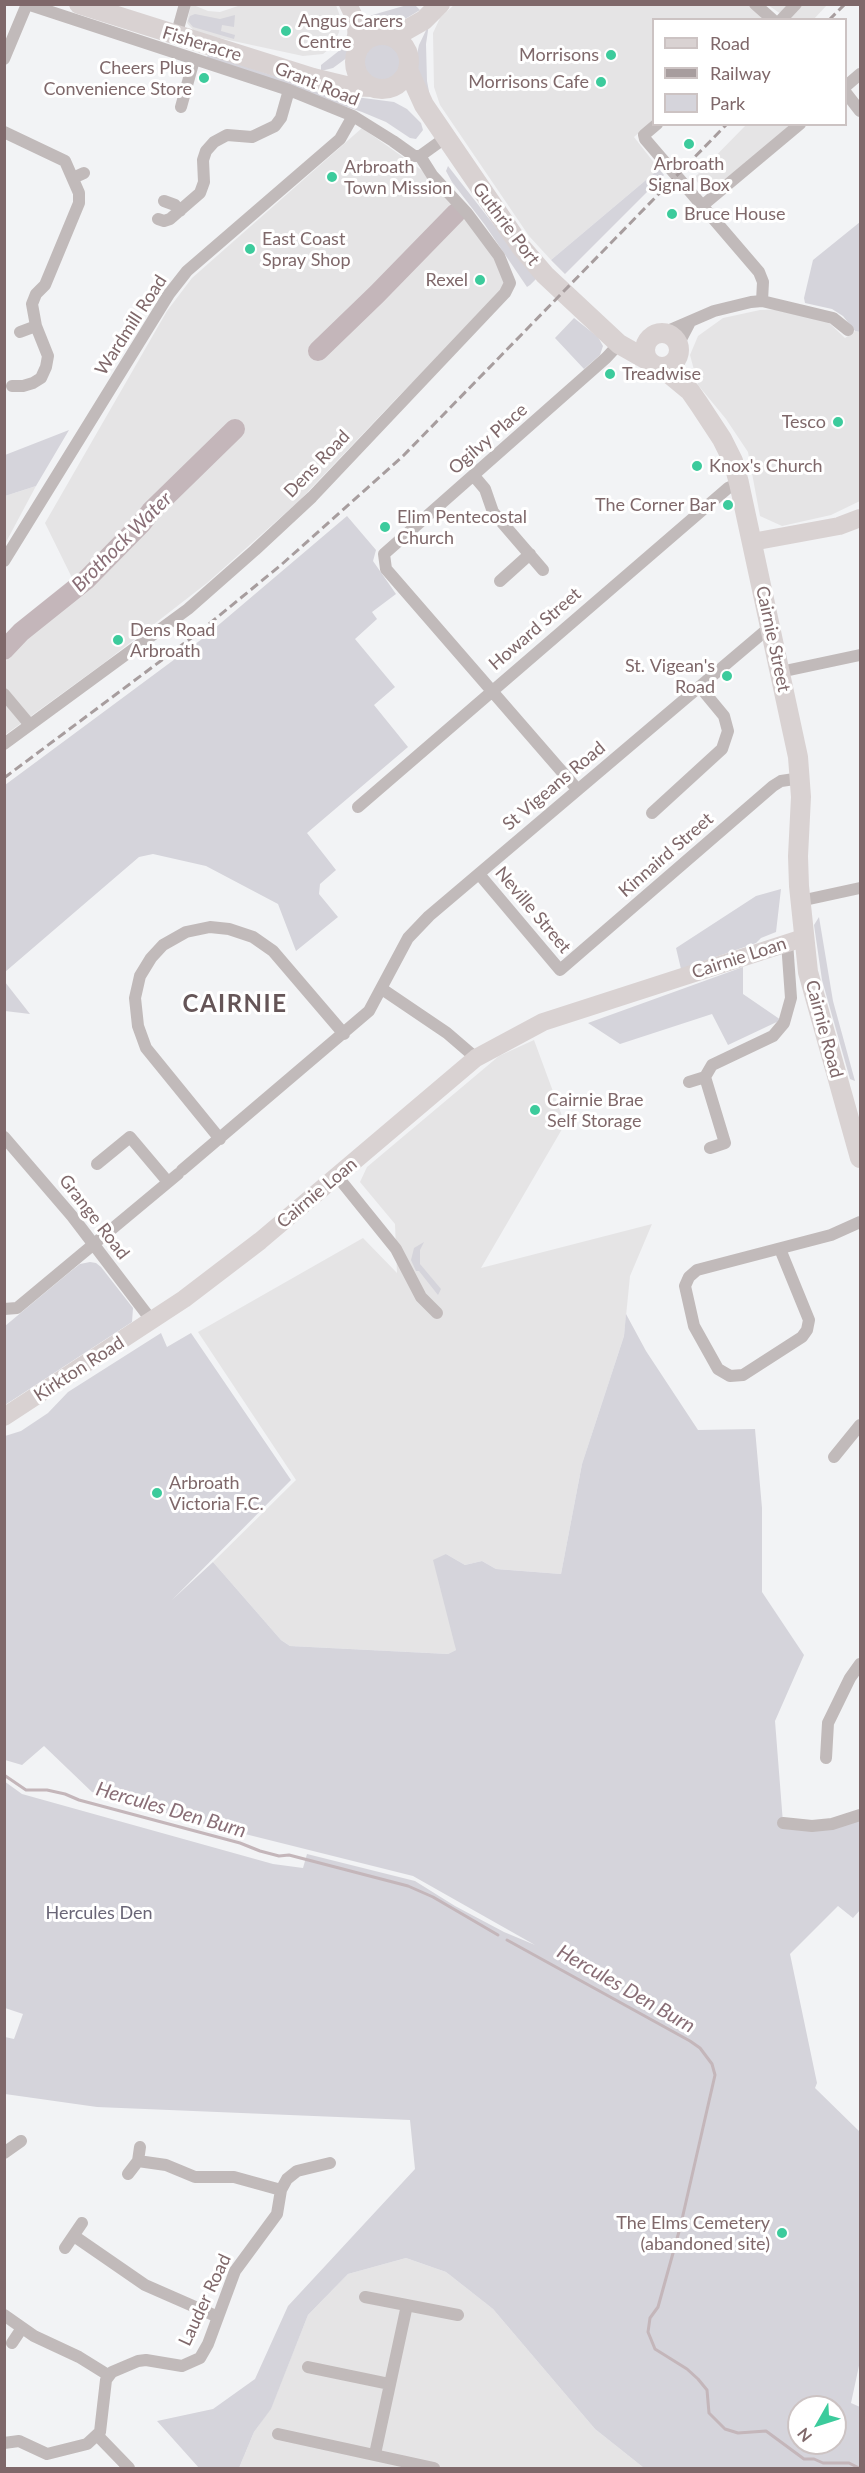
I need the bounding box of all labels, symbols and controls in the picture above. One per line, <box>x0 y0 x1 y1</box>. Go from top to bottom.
place label: Angus Carers Centre <box>298 10 403 52</box>
legend <box>652 18 847 126</box>
street label: Fisheracre <box>160 22 244 66</box>
marker: Angus Carers Centre <box>279 24 293 38</box>
text: Road <box>710 32 750 54</box>
place label: Morrisons <box>519 44 599 66</box>
marker: Morrisons <box>604 48 618 62</box>
place label: Cheers Plus Convenience Store <box>43 57 192 100</box>
street label: Grant Road <box>272 57 362 111</box>
text: Railway <box>710 62 771 84</box>
marker: Cheers Plus Convenience Store <box>197 71 211 85</box>
place label: Morrisons Cafe <box>468 71 589 93</box>
marker: Morrisons Cafe <box>594 75 608 89</box>
text: Park <box>710 92 745 114</box>
marker: Arbroath Signal Box <box>682 137 696 151</box>
place label: Arbroath Signal Box <box>648 153 730 195</box>
place label: Arbroath Town Mission <box>344 156 452 198</box>
marker: Arbroath Town Mission <box>325 170 339 184</box>
street label: Guthrie Port <box>468 178 544 270</box>
place label: Bruce House <box>684 203 786 225</box>
marker: Bruce House <box>665 207 679 221</box>
place label: East Coast Spray Shop <box>262 228 351 270</box>
marker: East Coast Spray Shop <box>243 242 257 256</box>
place label: Rexel <box>426 269 468 291</box>
street label: Wardmill Road <box>91 271 171 379</box>
marker: Rexel <box>473 273 487 287</box>
place label: Treadwise <box>622 363 701 385</box>
marker: Treadwise <box>603 367 617 381</box>
street label: Ogilvy Place <box>444 399 532 479</box>
place label: Tesco <box>782 411 826 433</box>
marker: Tesco <box>831 415 845 429</box>
street label: Dens Road <box>280 426 354 502</box>
place label: Knox's Church <box>709 455 823 477</box>
marker: Knox's Church <box>690 459 704 473</box>
water label: Brothock Water <box>67 487 177 597</box>
place label: The Corner Bar <box>595 494 716 516</box>
marker: The Corner Bar <box>721 498 735 512</box>
place label: Elim Pentecostal Church <box>397 506 527 548</box>
marker: Elim Pentecostal Church <box>378 520 392 534</box>
street label: Howard Street <box>485 583 585 675</box>
street label: Cairnie Street <box>751 584 795 694</box>
place label: Dens Road Arbroath <box>130 619 215 662</box>
marker: Dens Road Arbroath <box>111 633 125 647</box>
place label: St. Vigean's Road <box>625 655 715 698</box>
marker: St. Vigean's Road <box>720 669 734 683</box>
street label: St Vigeans Road <box>498 737 610 835</box>
street label: Kinnaird Street <box>614 808 718 902</box>
street label: Neville Street <box>491 862 575 958</box>
street label: Cairnie Loan <box>689 933 789 983</box>
street label: Cairnie Road <box>801 978 847 1080</box>
district label: CAIRNIE <box>183 990 287 1018</box>
place label: Cairnie Brae Self Storage <box>547 1089 644 1132</box>
marker: Cairnie Brae Self Storage <box>528 1103 542 1117</box>
street label: Cairnie Loan <box>272 1153 362 1233</box>
street label: Grange Road <box>54 1170 134 1264</box>
street label: Kirkton Road <box>30 1332 128 1406</box>
place label: Arbroath Victoria F.C. <box>169 1472 264 1514</box>
marker: Arbroath Victoria F.C. <box>150 1486 164 1500</box>
water label: Hercules Den Burn <box>93 1777 249 1843</box>
park label: Hercules Den <box>45 1902 153 1924</box>
water label: Hercules Den Burn <box>553 1940 699 2038</box>
place label: The Elms Cemetery (abandoned site) <box>616 2212 770 2254</box>
marker: The Elms Cemetery (abandoned site) <box>775 2226 789 2240</box>
street label: Lauder Road <box>174 2251 236 2349</box>
north arrow <box>787 2395 847 2455</box>
text: N <box>793 2425 815 2446</box>

